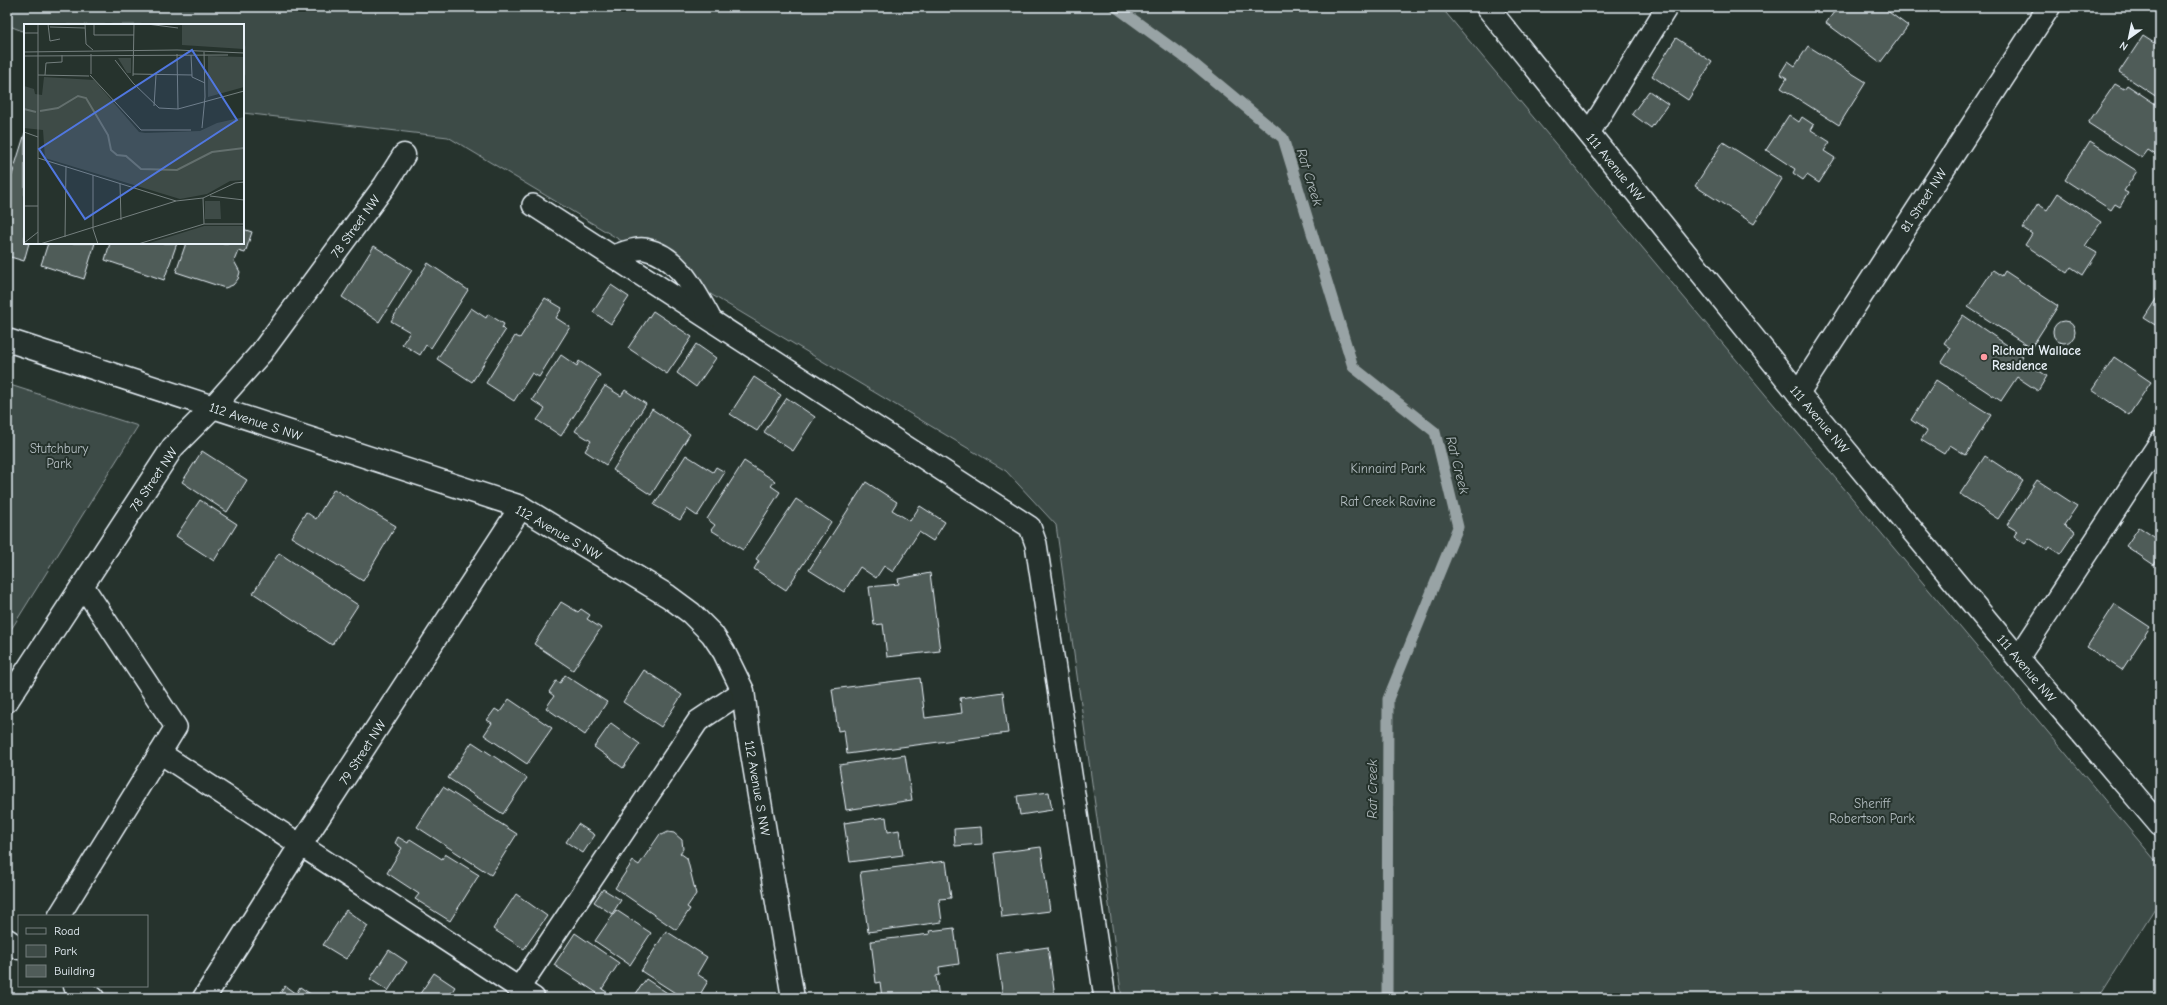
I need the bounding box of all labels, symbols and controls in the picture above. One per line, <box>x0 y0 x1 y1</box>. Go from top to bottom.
north arrow <box>2109 18 2149 58</box>
inset map <box>24 24 244 244</box>
text: N <box>2117 39 2130 53</box>
street label: 111 Avenue NW <box>1583 130 1648 205</box>
water label: Rat Creek <box>1293 146 1326 208</box>
street label: 81 Street NW <box>1897 165 1950 235</box>
street label: 78 Street NW <box>328 191 384 261</box>
place label: Richard Wallace Residence <box>1992 343 2081 373</box>
marker: Richard Wallace Residence <box>1979 352 1989 362</box>
street label: 111 Avenue NW <box>1787 383 1853 457</box>
street label: 112 Avenue S NW <box>208 399 305 444</box>
water label: Rat Creek <box>1442 434 1473 496</box>
park label: Stutchbury Park <box>30 441 89 471</box>
street label: 78 Street NW <box>127 444 181 514</box>
park label: Kinnaird Park <box>1350 461 1426 476</box>
park label: Rat Creek Ravine <box>1340 494 1436 509</box>
street label: 112 Avenue S NW <box>513 502 605 563</box>
street label: 111 Avenue NW <box>1994 632 2060 706</box>
street label: 79 Street NW <box>336 717 389 787</box>
street label: 112 Avenue S NW <box>742 739 773 838</box>
water label: Rat Creek <box>1364 759 1381 819</box>
park label: Sheriff Robertson Park <box>1829 796 1915 826</box>
legend <box>18 915 148 987</box>
text: Road <box>54 924 80 938</box>
text: Park <box>54 944 77 958</box>
text: Building <box>54 964 95 978</box>

